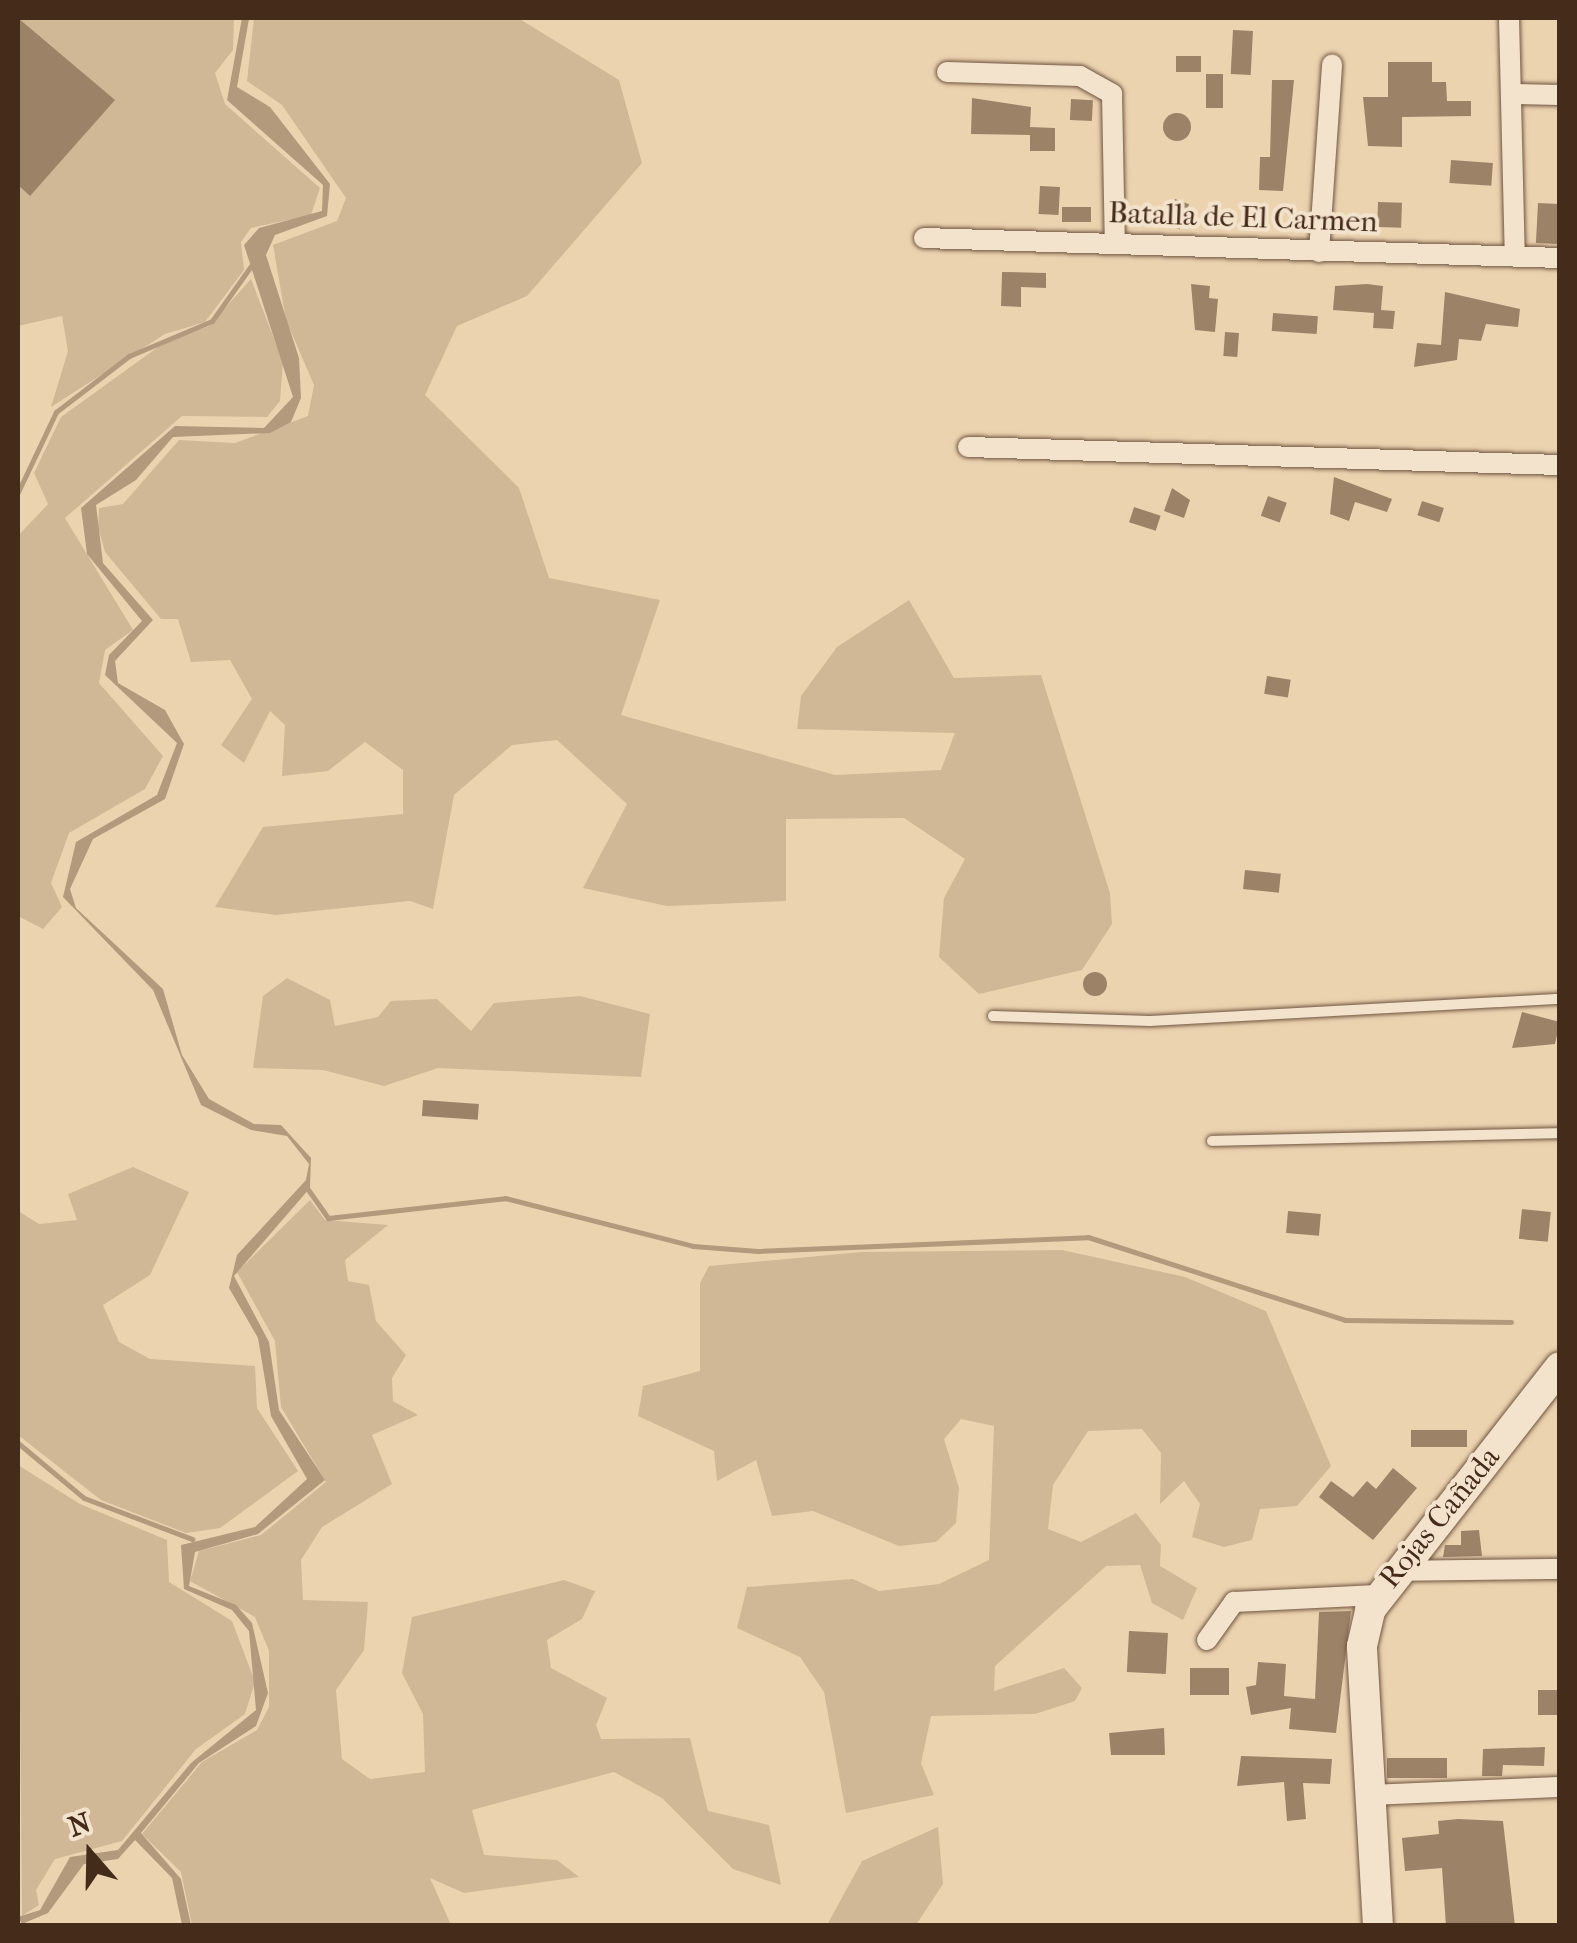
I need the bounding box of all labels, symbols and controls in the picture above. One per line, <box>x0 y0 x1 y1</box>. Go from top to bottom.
street label: Batalla de El Carmen <box>1108 195 1378 241</box>
street label: Rojas Cañada <box>1372 1440 1508 1596</box>
north arrow <box>40 1803 140 1903</box>
text: N <box>64 1805 95 1843</box>

